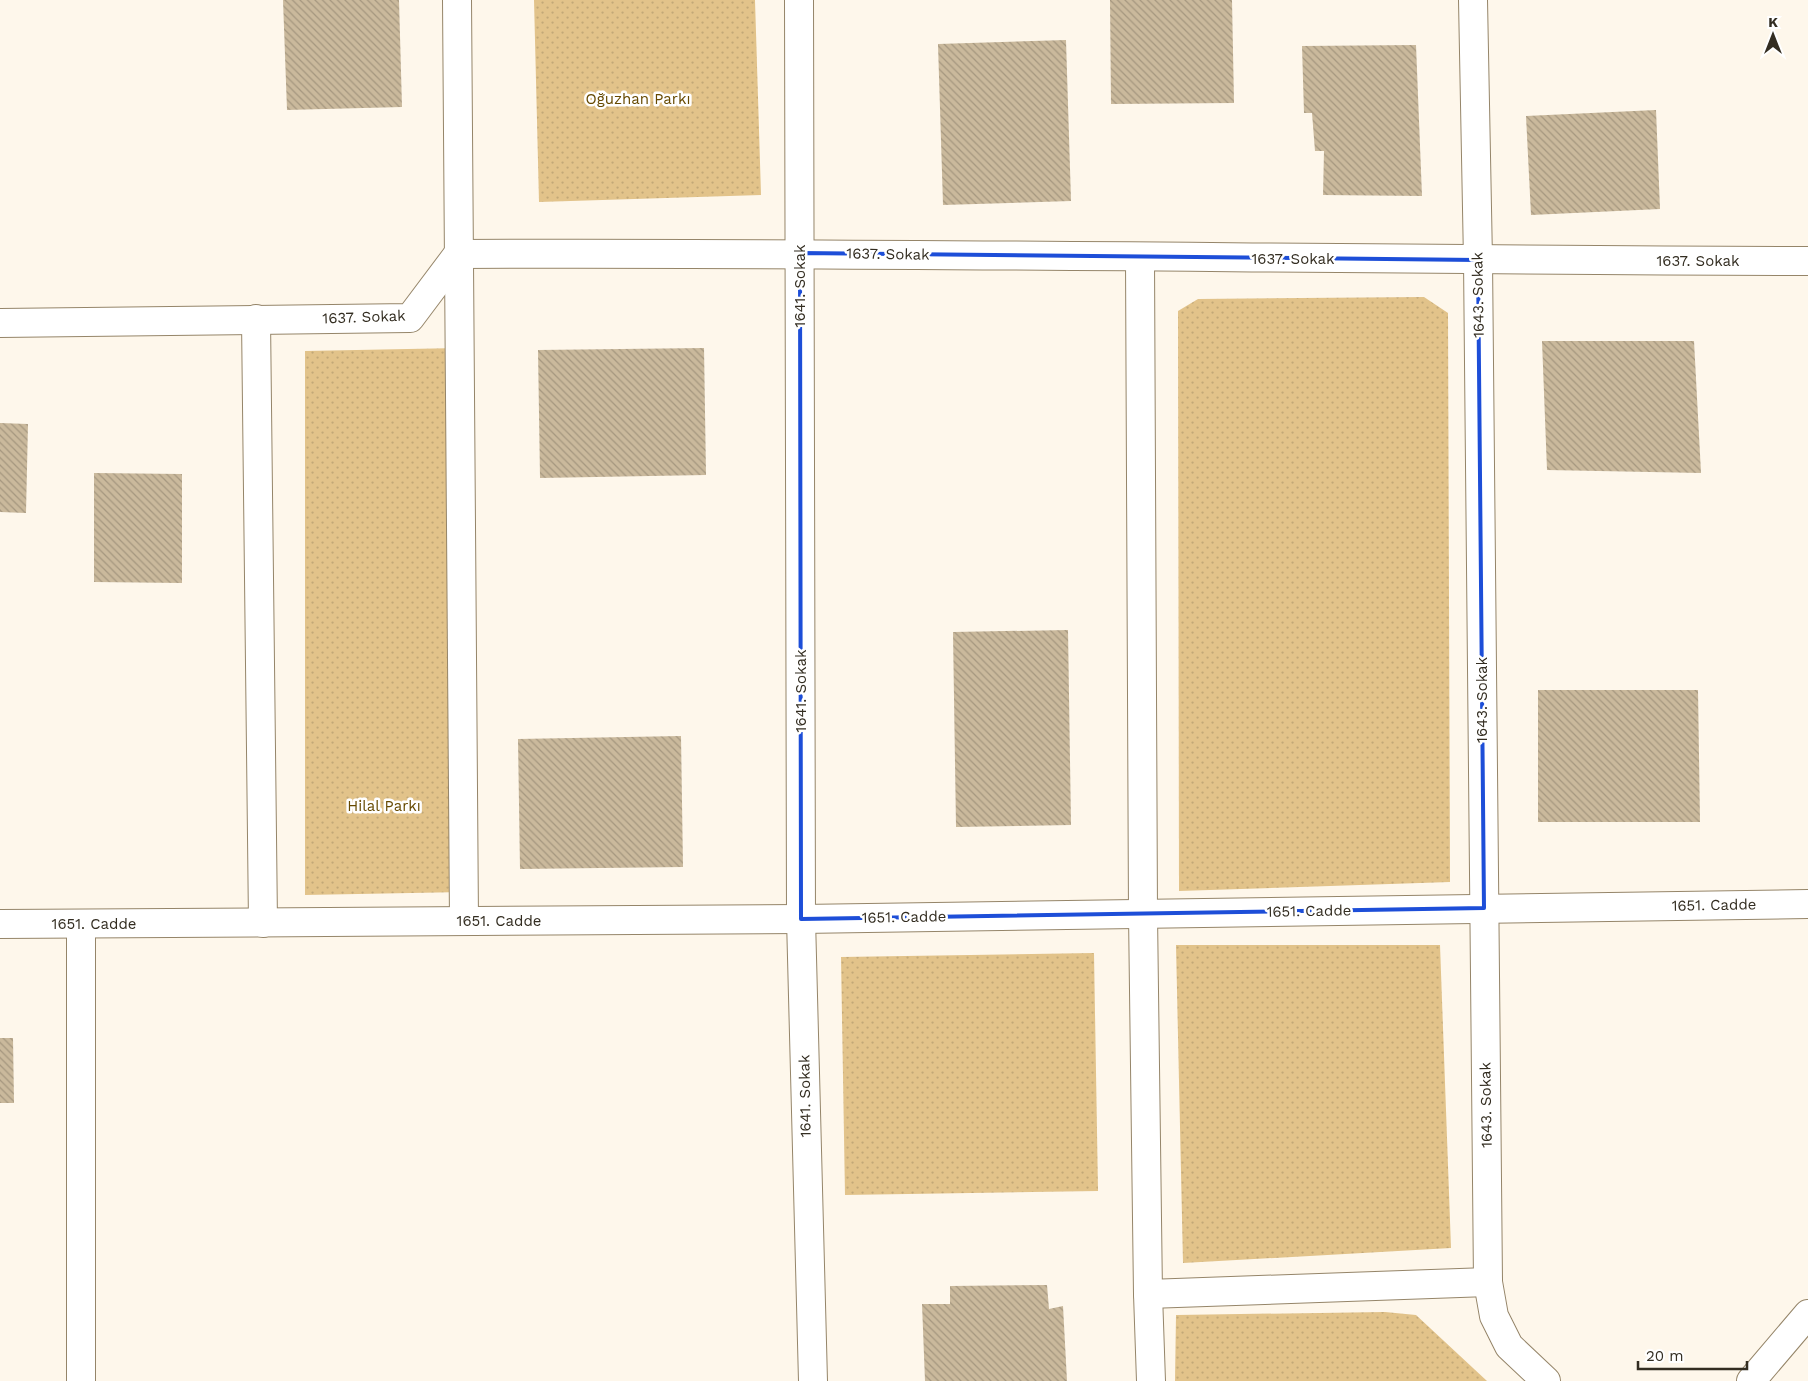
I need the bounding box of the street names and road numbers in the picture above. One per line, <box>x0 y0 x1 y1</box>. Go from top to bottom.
street label: 1641. Sokak <box>791 244 809 327</box>
street label: 1637. Sokak <box>846 244 930 264</box>
street label: 1637. Sokak <box>1251 250 1335 268</box>
street label: 1643. Sokak <box>1468 251 1488 338</box>
street label: 1637. Sokak <box>1656 252 1740 270</box>
street label: 1637. Sokak <box>322 307 406 327</box>
street label: 1641. Sokak <box>792 649 810 732</box>
street label: 1643. Sokak <box>1473 657 1491 743</box>
street label: 1651. Cadde <box>1671 895 1757 915</box>
street label: 1651. Cadde <box>1266 901 1352 921</box>
street label: 1651. Cadde <box>861 907 947 927</box>
street label: 1651. Cadde <box>457 912 541 930</box>
street label: 1651. Cadde <box>52 915 136 933</box>
street label: 1641. Sokak <box>795 1054 815 1138</box>
street label: 1643. Sokak <box>1476 1061 1496 1148</box>

